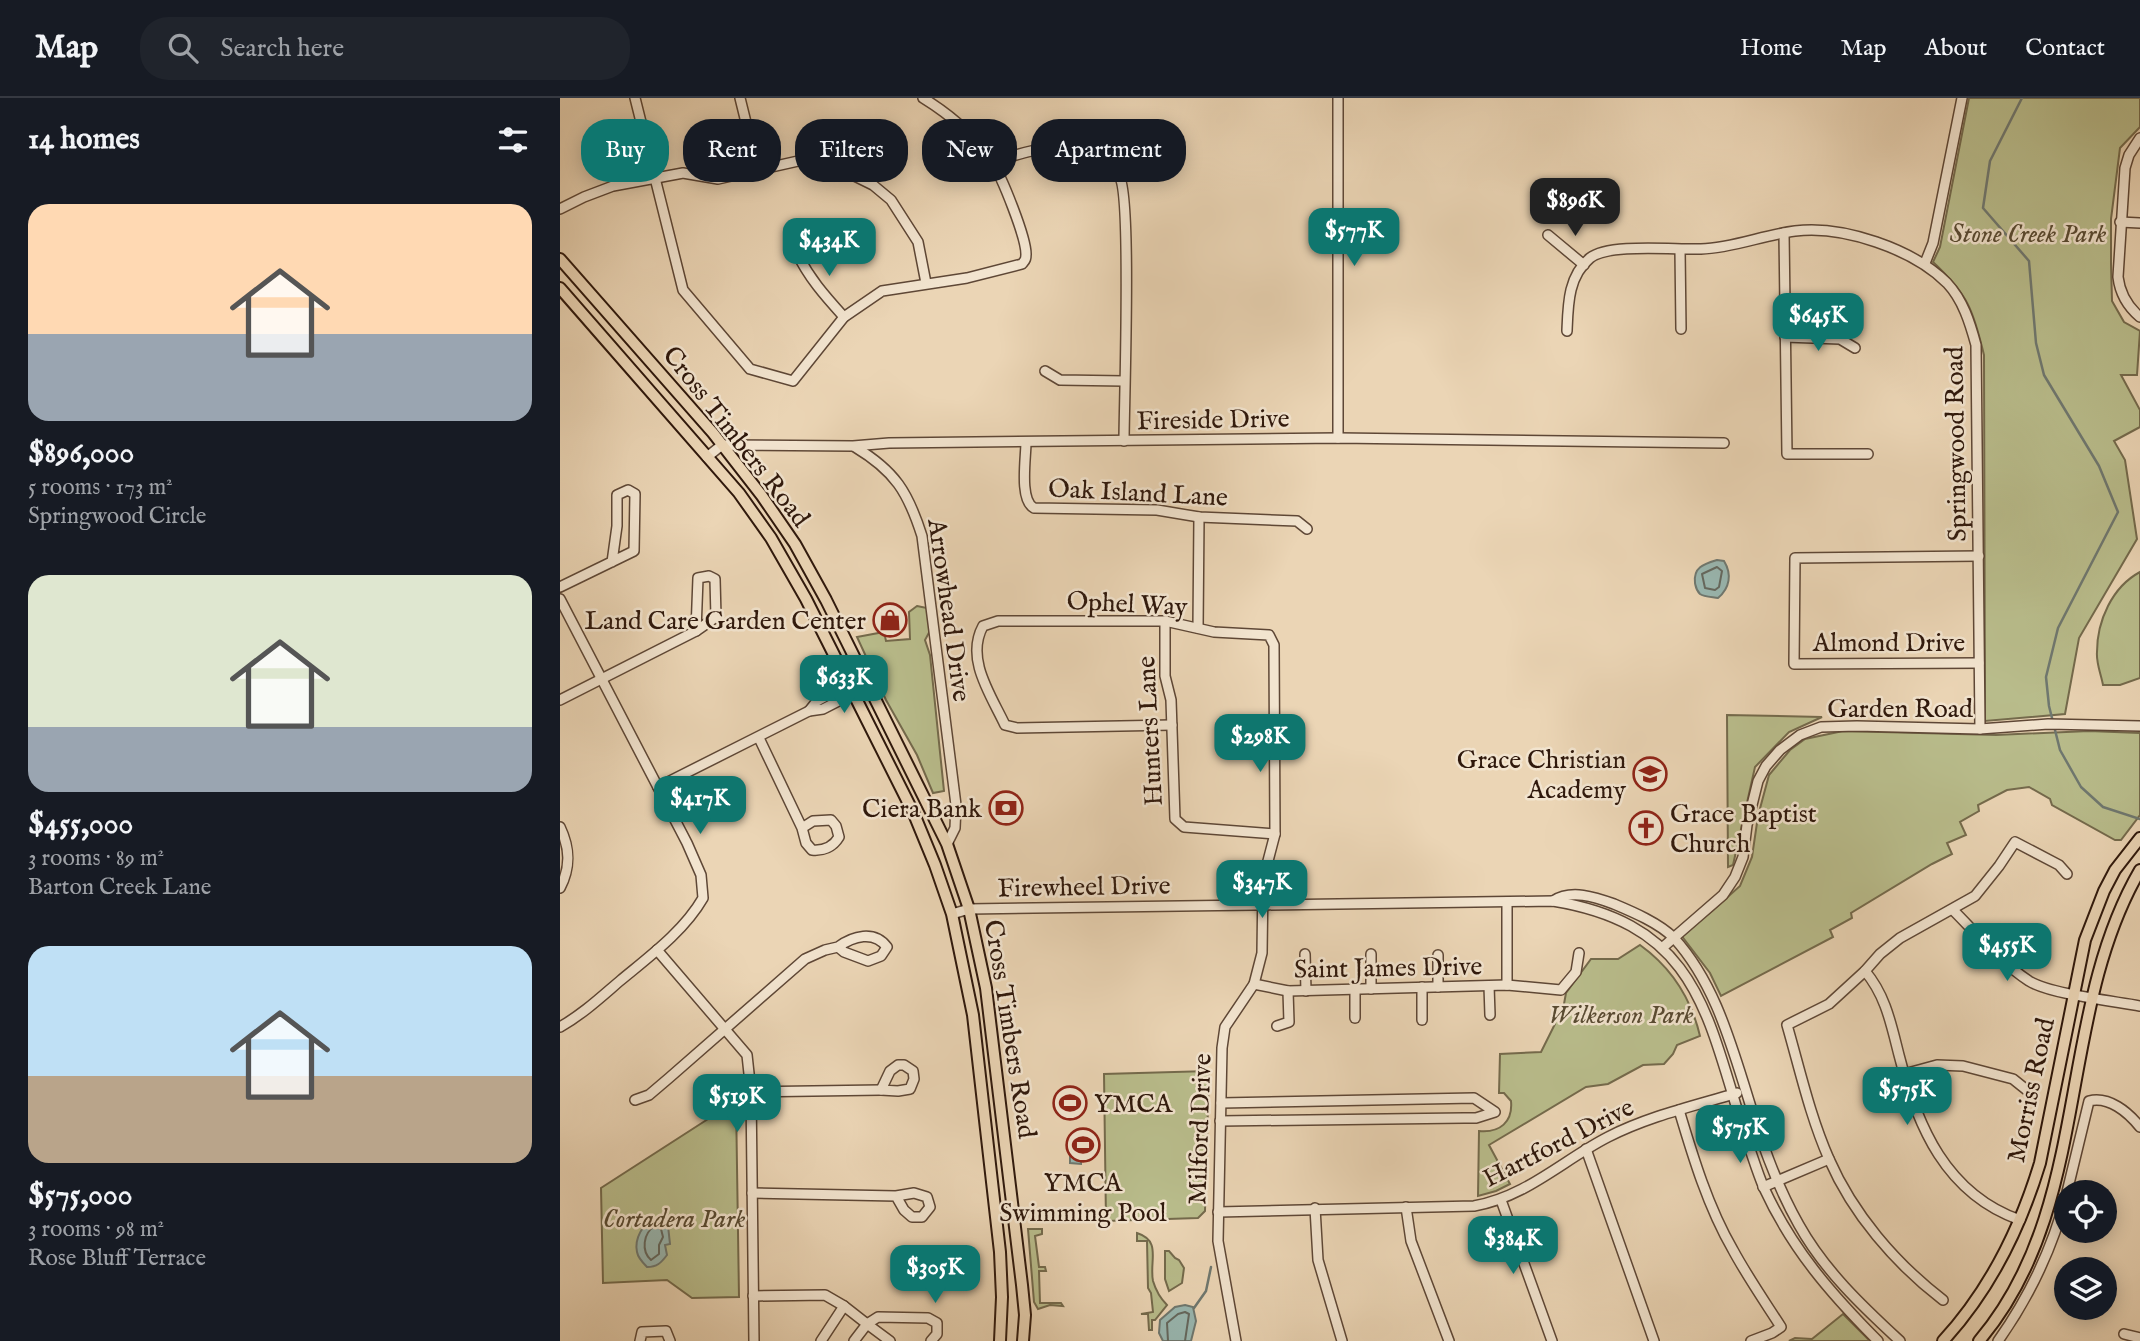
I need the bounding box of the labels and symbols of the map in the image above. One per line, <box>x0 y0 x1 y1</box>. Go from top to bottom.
pin: $896K <box>1526 178 1624 238</box>
pin: $577K <box>1305 208 1403 268</box>
pin: $434K <box>780 218 878 278</box>
park label: Stone Creek Park <box>1950 218 2107 251</box>
pin: $645K <box>1769 294 1867 353</box>
street label: Cross Timbers Road <box>655 340 817 534</box>
street label: Springwood Road <box>1938 346 1975 542</box>
street label: Fireside Drive <box>1136 403 1290 438</box>
street label: Oak Island Lane <box>1047 472 1229 515</box>
street label: Arrowhead Drive <box>919 516 978 704</box>
street label: Ophel Way <box>1066 585 1188 624</box>
shop icon: Land Care Garden Center <box>871 601 909 639</box>
place label: Land Care Garden Center <box>584 605 866 638</box>
street label: Almond Drive <box>1812 627 1965 660</box>
street label: Hunters Lane <box>1130 655 1171 807</box>
pin: $633K <box>795 656 893 715</box>
street label: Garden Road <box>1827 693 1973 726</box>
pin: $298K <box>1211 714 1309 774</box>
place label: Grace Christian Academy <box>1457 744 1626 807</box>
school or university icon: Grace Christian Academy <box>1631 755 1669 793</box>
pin: $417K <box>651 776 749 836</box>
bank icon: Ciera Bank <box>987 789 1025 827</box>
place label: Ciera Bank <box>862 793 983 826</box>
place label: Grace Baptist Church <box>1670 798 1817 861</box>
church icon: Grace Baptist Church <box>1627 809 1665 847</box>
pin: $347K <box>1213 860 1311 920</box>
street label: Firewheel Drive <box>997 869 1171 906</box>
street label: Cross Timbers Road <box>976 918 1043 1141</box>
pin: $455K <box>1958 924 2056 983</box>
street label: Saint James Drive <box>1294 950 1483 987</box>
park label: Wilkerson Park <box>1548 999 1694 1032</box>
street label: Morriss Road <box>2000 1015 2063 1166</box>
street label: Milford Drive <box>1181 1053 1220 1205</box>
pin: $575K <box>1858 1068 1956 1127</box>
pin: $519K <box>688 1074 786 1134</box>
sports icon: YMCA <box>1051 1084 1089 1122</box>
place label: YMCA <box>1094 1088 1174 1121</box>
street label: Hartford Drive <box>1478 1091 1640 1195</box>
pin: $575K <box>1691 1105 1789 1165</box>
sports icon: YMCA Swimming Pool <box>1064 1126 1102 1164</box>
place label: YMCA Swimming Pool <box>999 1167 1168 1230</box>
park label: Cortadera Park <box>603 1203 746 1236</box>
pin: $384K <box>1464 1216 1562 1276</box>
pin: $305K <box>886 1246 984 1305</box>

